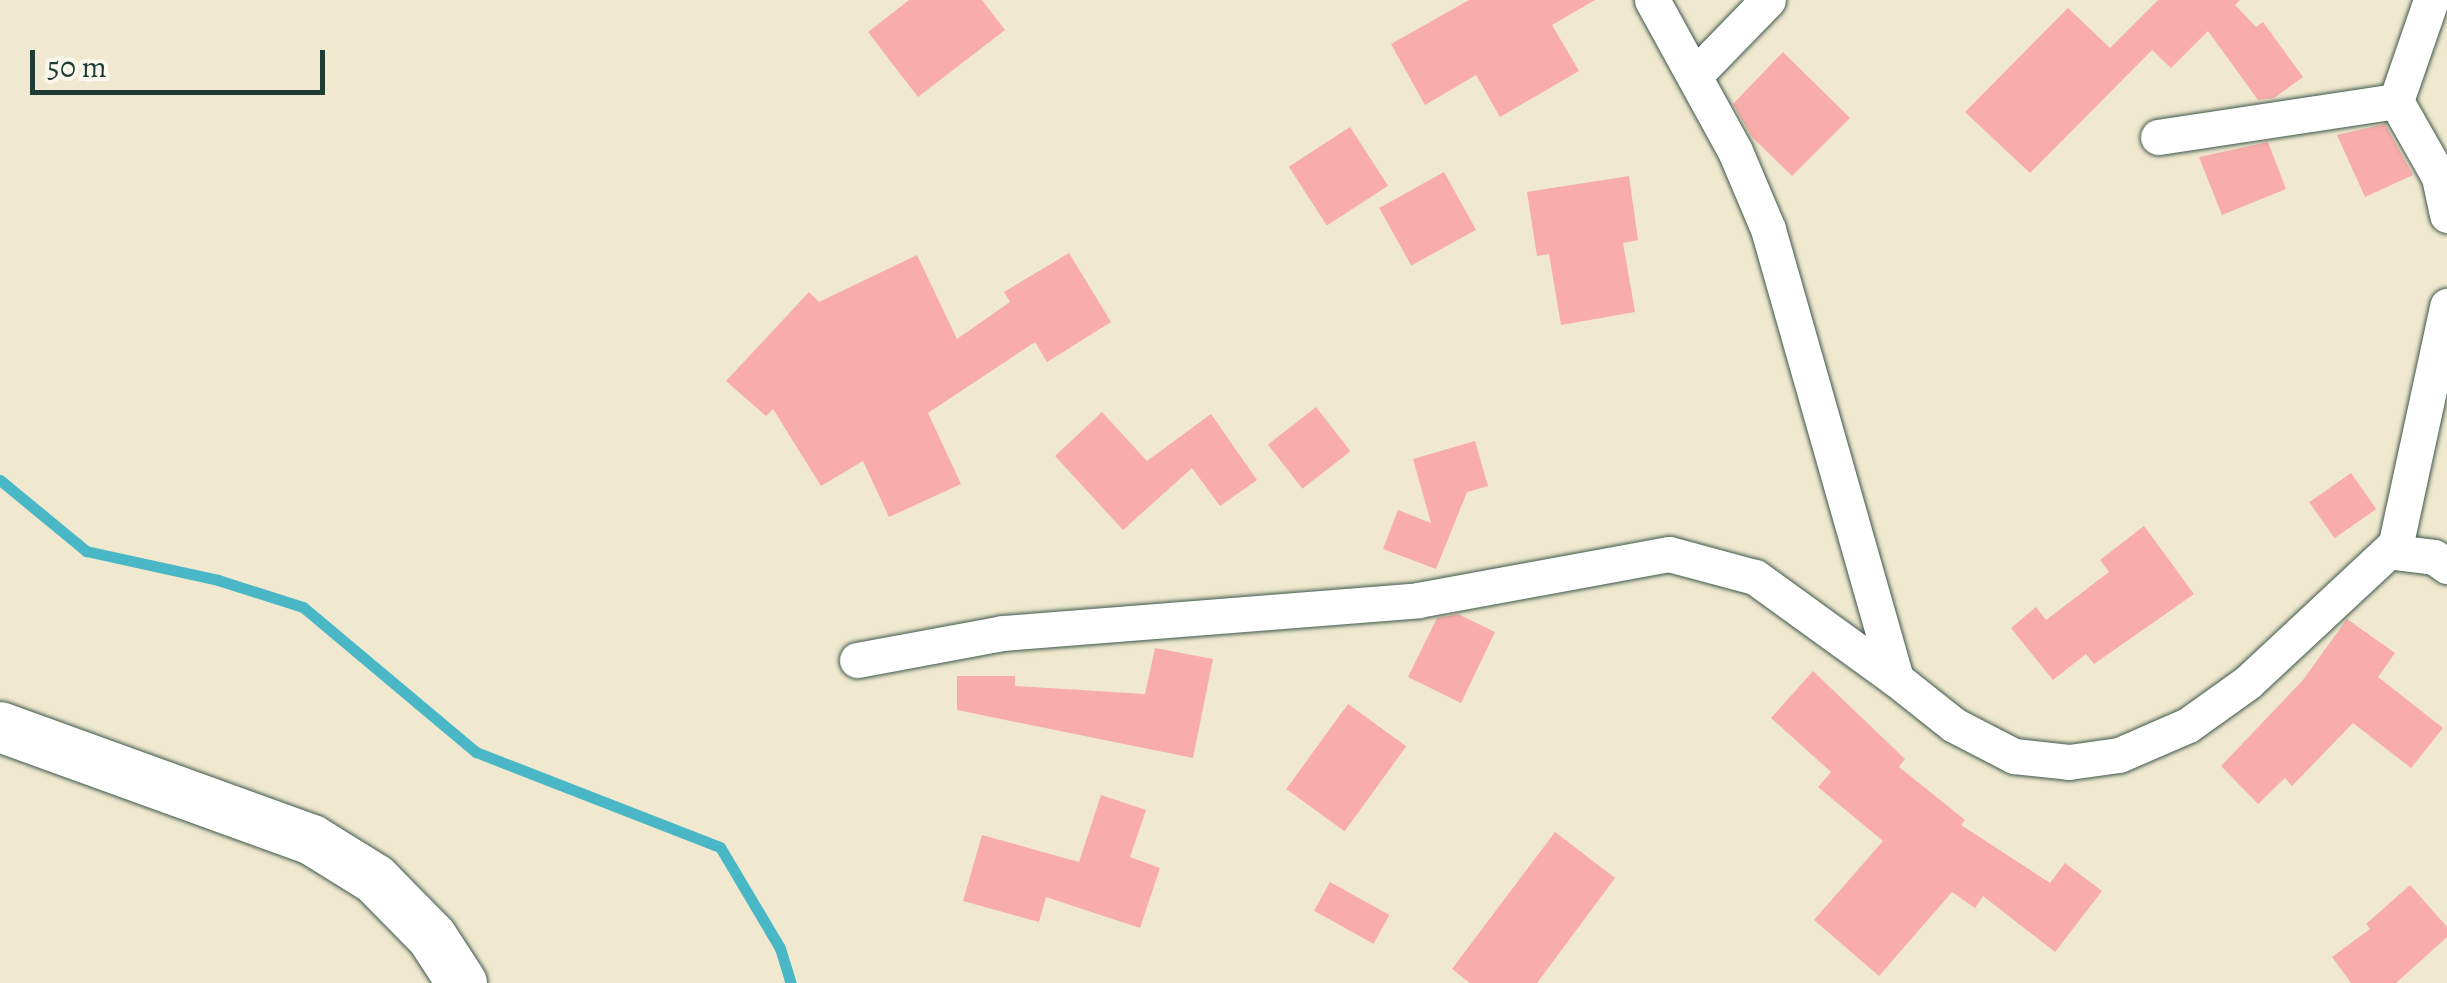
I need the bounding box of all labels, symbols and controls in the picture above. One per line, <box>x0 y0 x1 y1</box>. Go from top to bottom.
scale bar <box>35 30 330 92</box>
text: 50 m <box>47 47 107 87</box>

